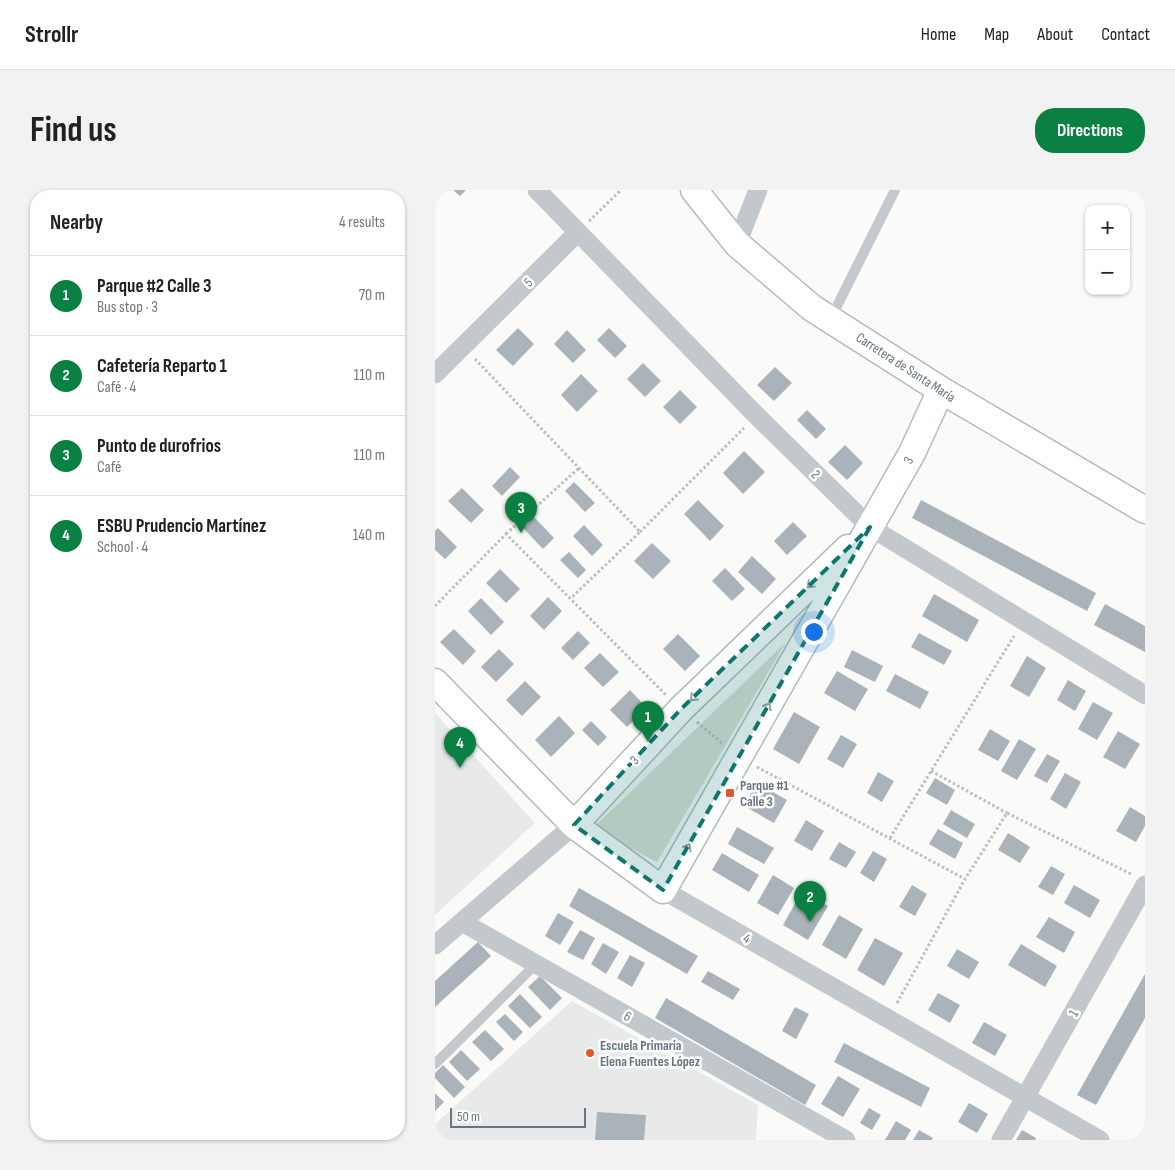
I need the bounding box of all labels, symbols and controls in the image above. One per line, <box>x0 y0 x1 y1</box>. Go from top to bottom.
text: Strollr <box>25 20 79 49</box>
text: Home <box>921 24 956 45</box>
text: Map <box>984 24 1009 45</box>
text: About <box>1037 24 1073 45</box>
text: Contact <box>1101 24 1150 45</box>
button: Directions <box>1035 108 1145 153</box>
text: Find us <box>30 109 117 152</box>
map controls <box>1085 205 1130 295</box>
button: + <box>1085 205 1130 250</box>
text: Nearby <box>50 210 103 235</box>
text: 4 results <box>339 213 385 232</box>
button: − <box>1085 250 1130 295</box>
street label: 5 <box>520 274 537 290</box>
text: Parque #2 Calle 3 <box>97 275 212 298</box>
text: 1 <box>63 286 69 305</box>
text: 70 m <box>359 286 385 305</box>
text: Bus stop · 3 <box>97 298 158 317</box>
street label: Carretera de Santa María <box>853 329 959 406</box>
text: Cafetería Reparto 1 <box>97 355 227 378</box>
text: 2 <box>62 366 70 385</box>
text: 110 m <box>354 366 385 385</box>
text: Café · 4 <box>97 378 136 397</box>
text: Punto de durofrios <box>97 435 221 458</box>
text: 3 <box>62 446 70 465</box>
text: 110 m <box>354 446 385 465</box>
street label: 3 <box>900 453 917 467</box>
text: Café <box>97 458 121 477</box>
street label: 2 <box>808 466 824 483</box>
pin: 3 <box>505 492 537 533</box>
text: ESBU Prudencio Martínez <box>97 515 266 538</box>
text: 4 <box>62 526 70 545</box>
text: 140 m <box>353 526 385 545</box>
text: School · 4 <box>97 538 148 557</box>
one-way arrow <box>806 579 815 588</box>
your location <box>801 619 827 645</box>
one-way arrow <box>690 692 699 701</box>
pin: 1 <box>632 701 664 742</box>
one-way arrow <box>761 702 771 711</box>
pin: 4 <box>444 727 476 768</box>
street label: 3 <box>626 752 643 768</box>
place label: Parque #1 Calle 3 <box>740 777 789 810</box>
marker: Parque #1 Calle 3 <box>724 787 736 799</box>
one-way arrow <box>681 844 691 853</box>
pin: 2 <box>794 881 826 922</box>
street label: 4 <box>740 930 754 947</box>
street label: 1 <box>1065 1007 1082 1020</box>
street label: 6 <box>621 1008 635 1025</box>
place label: Escuela Primaria Elena Fuentes López <box>600 1037 701 1070</box>
marker: Escuela Primaria Elena Fuentes López <box>584 1047 596 1059</box>
scale bar <box>450 1105 586 1128</box>
text: 50 m <box>457 1108 480 1125</box>

